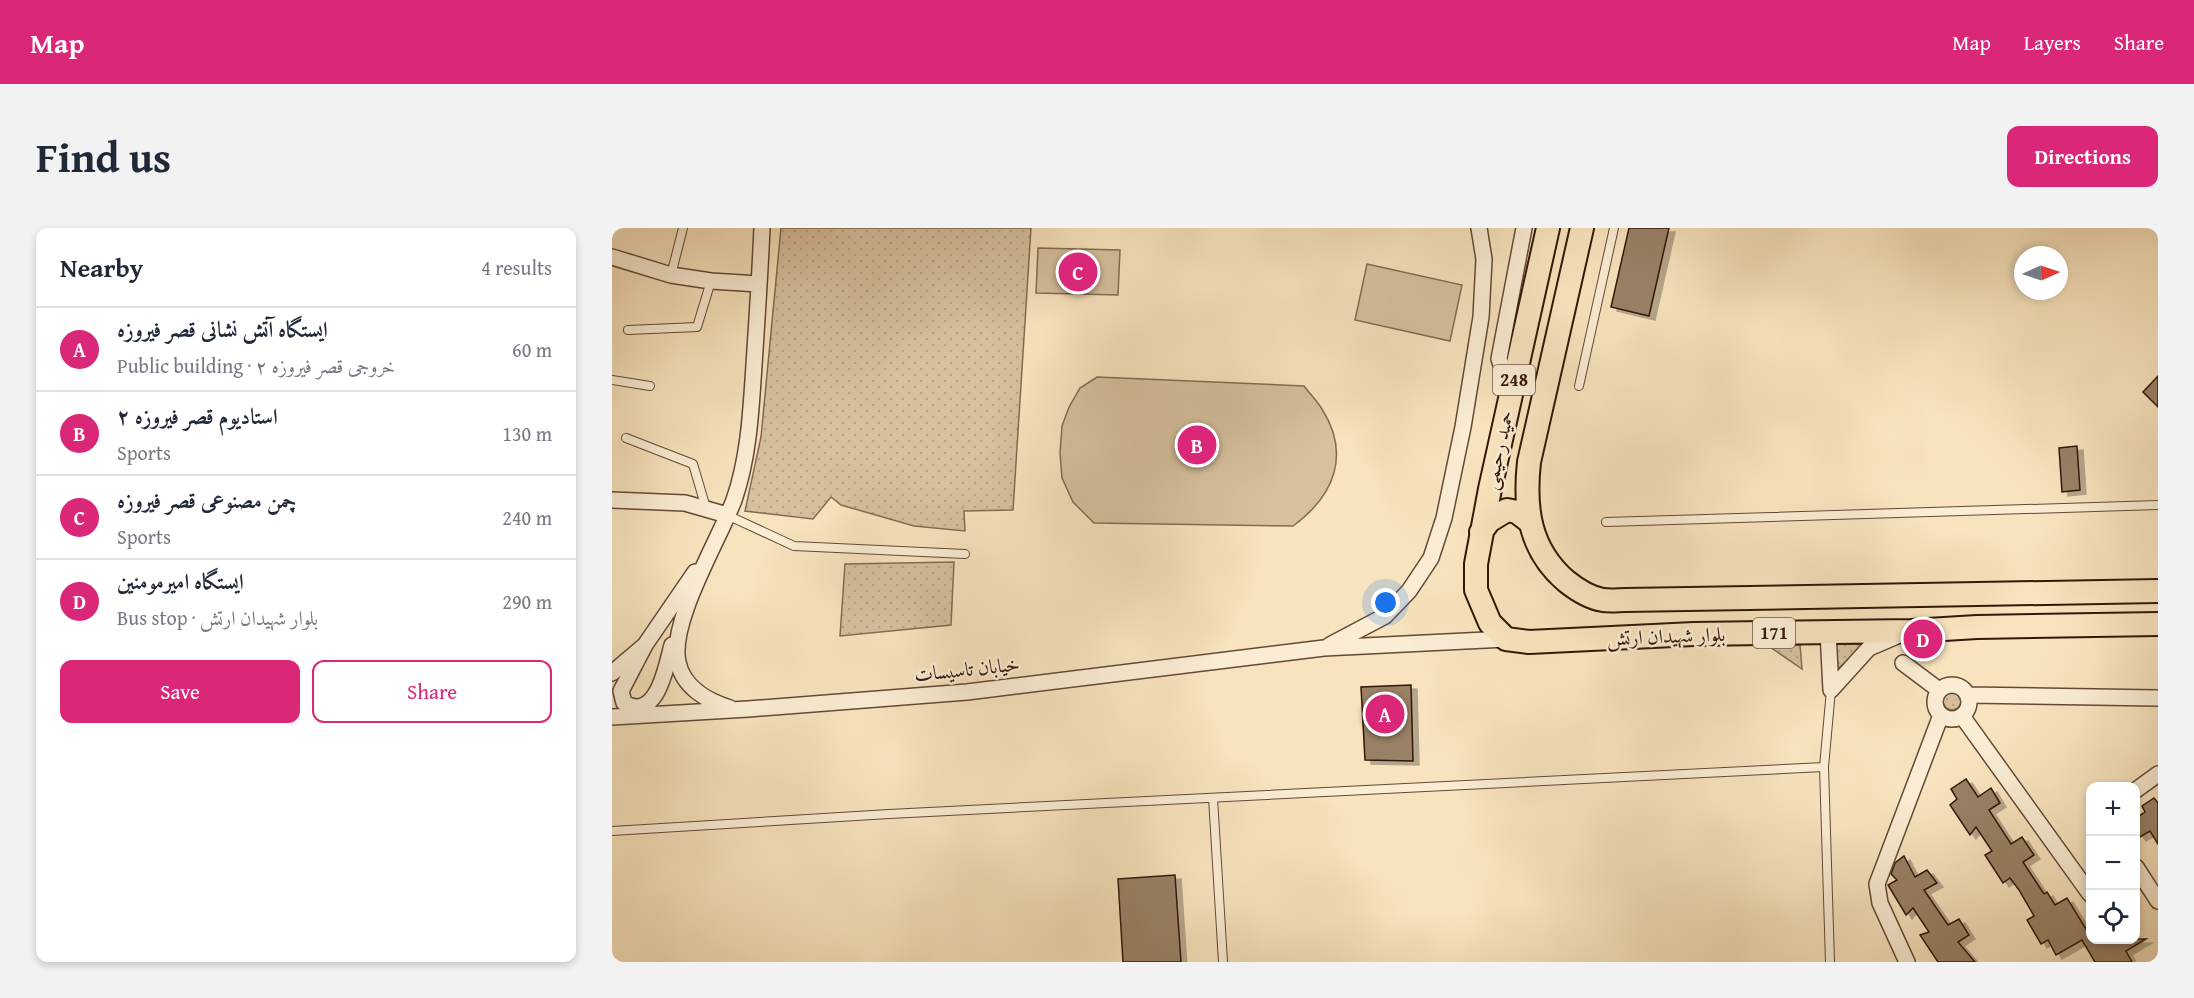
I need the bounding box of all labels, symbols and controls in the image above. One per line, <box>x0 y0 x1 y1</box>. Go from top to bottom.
text: Map <box>30 22 84 63</box>
text: Map <box>1952 27 1991 58</box>
text: Layers <box>2024 27 2081 58</box>
text: Share <box>2114 27 2164 58</box>
text: Find us <box>36 126 171 187</box>
button: Directions <box>2007 126 2158 187</box>
north arrow <box>2014 246 2068 300</box>
text: Nearby <box>60 248 143 287</box>
pin: C <box>1058 250 1098 294</box>
text: 4 results <box>481 253 552 282</box>
text: ایستگاه آتش نشانی قصر فیروزه <box>117 313 328 345</box>
text: A <box>73 335 86 364</box>
text: 60 m <box>512 335 552 364</box>
text: Public building · خروجی قصر فیروزه ۲ <box>117 351 395 380</box>
road number: 248 <box>1493 365 1535 395</box>
text: استادیوم قصر فیروزه ۲ <box>117 400 278 432</box>
street label: حمید رحیمی <box>1474 408 1521 492</box>
text: B <box>73 419 86 448</box>
text: 130 m <box>502 419 552 448</box>
pin: B <box>1178 422 1216 468</box>
text: Sports <box>117 438 171 467</box>
text: چمن مصنوعی قصر فیروزه <box>117 484 296 516</box>
text: C <box>74 503 85 532</box>
text: 240 m <box>502 503 552 532</box>
text: Sports <box>117 522 171 551</box>
text: ایستگاه امیرمومنین <box>117 565 244 597</box>
text: D <box>73 587 86 616</box>
text: 290 m <box>502 587 552 616</box>
your location <box>1371 588 1400 617</box>
text: Bus stop · بلوار شهیدان ارتش <box>117 603 318 632</box>
pin: D <box>1904 616 1942 662</box>
road number: 171 <box>1753 618 1795 648</box>
street label: بلوار شهیدان ارتش <box>1606 619 1726 652</box>
street label: خیابان تاسیسات <box>913 649 1021 688</box>
button: Save <box>60 660 300 723</box>
button: Share <box>312 660 552 723</box>
pin: A <box>1366 692 1404 736</box>
map controls <box>2086 782 2140 944</box>
button: + <box>2086 782 2140 836</box>
button: − <box>2086 836 2140 890</box>
button: locate <box>2086 890 2140 944</box>

